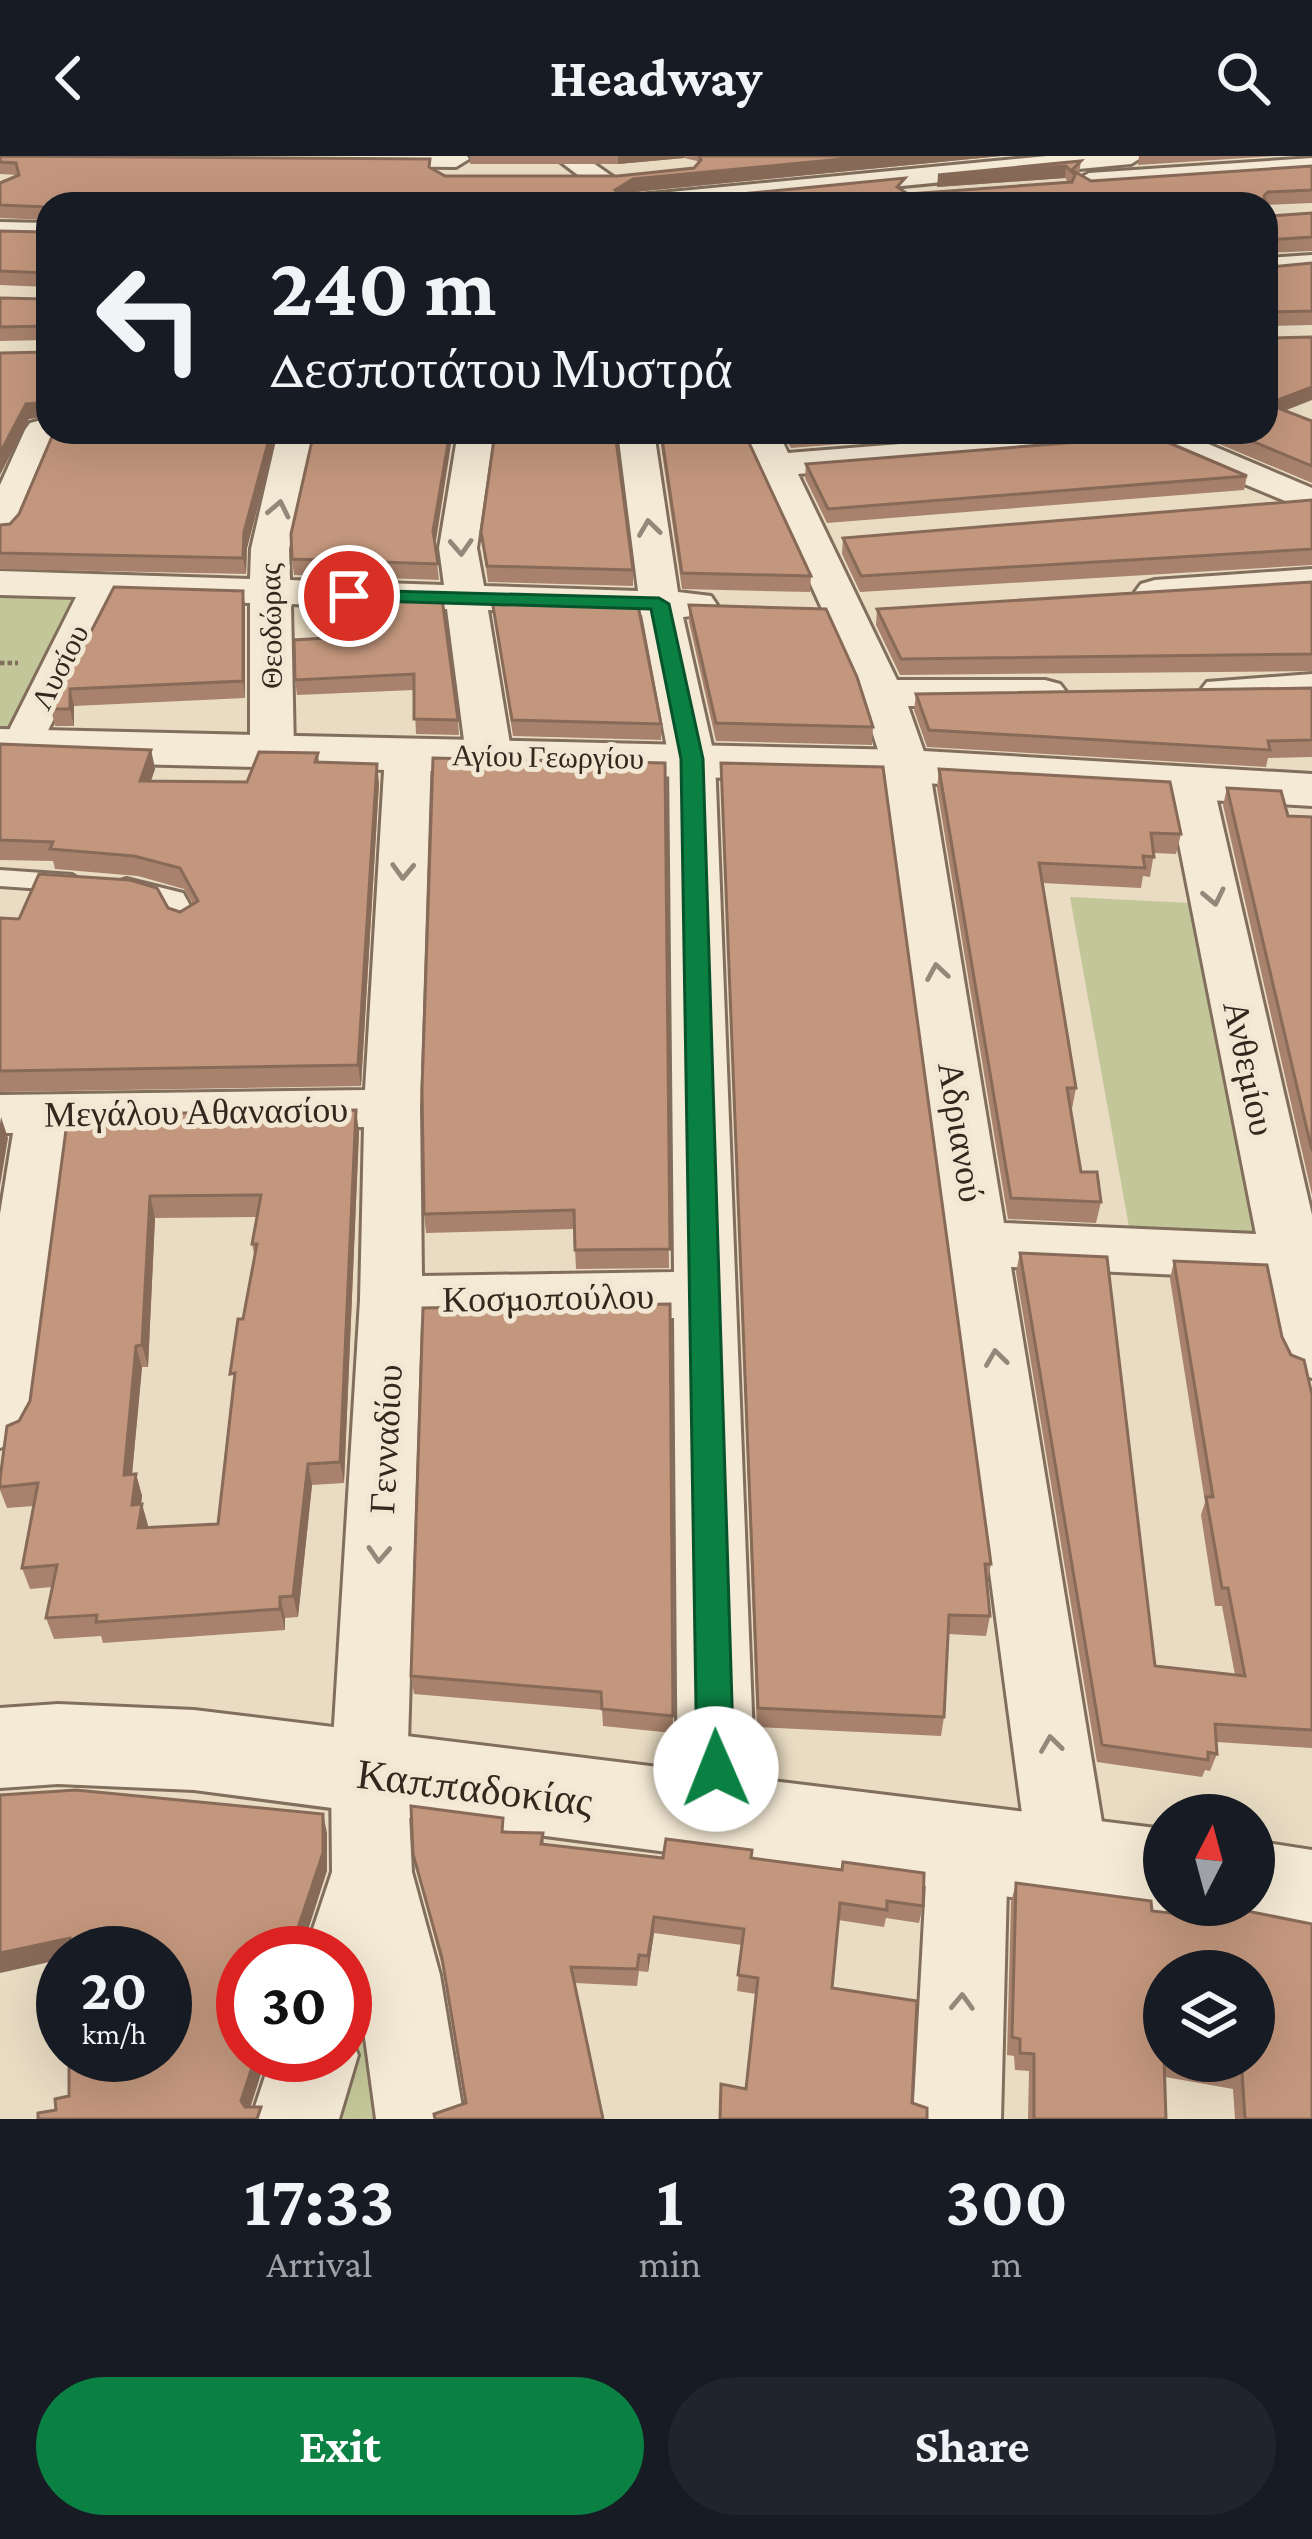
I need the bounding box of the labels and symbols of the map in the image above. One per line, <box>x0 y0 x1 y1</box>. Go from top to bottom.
one-way arrow <box>265 500 290 520</box>
one-way arrow <box>637 518 663 538</box>
one-way arrow <box>448 539 474 557</box>
pin <box>298 545 400 647</box>
street label: Θεοδώρας <box>253 563 288 689</box>
street label: Λυσίου <box>24 619 95 715</box>
street label: Αγίου Γεωργίου <box>452 738 644 775</box>
one-way arrow <box>390 862 416 881</box>
one-way arrow <box>1201 887 1226 907</box>
one-way arrow <box>926 962 951 982</box>
street label: Ανθεμίου <box>1215 997 1283 1139</box>
street label: Αδριανού <box>930 1059 992 1205</box>
street label: Μεγάλου Αθανασίου <box>44 1089 348 1135</box>
street label: Κοσμοπούλου <box>442 1276 654 1320</box>
one-way arrow <box>984 1348 1010 1367</box>
street label: Γενναδίου <box>362 1363 410 1515</box>
one-way arrow <box>366 1545 392 1564</box>
position arrow <box>653 1706 779 1832</box>
one-way arrow <box>1039 1734 1065 1753</box>
street label: Καππαδοκίας <box>354 1750 596 1825</box>
north arrow <box>1143 1794 1275 1926</box>
speed limit sign: 30 <box>216 1926 372 2082</box>
one-way arrow <box>948 1992 974 2011</box>

